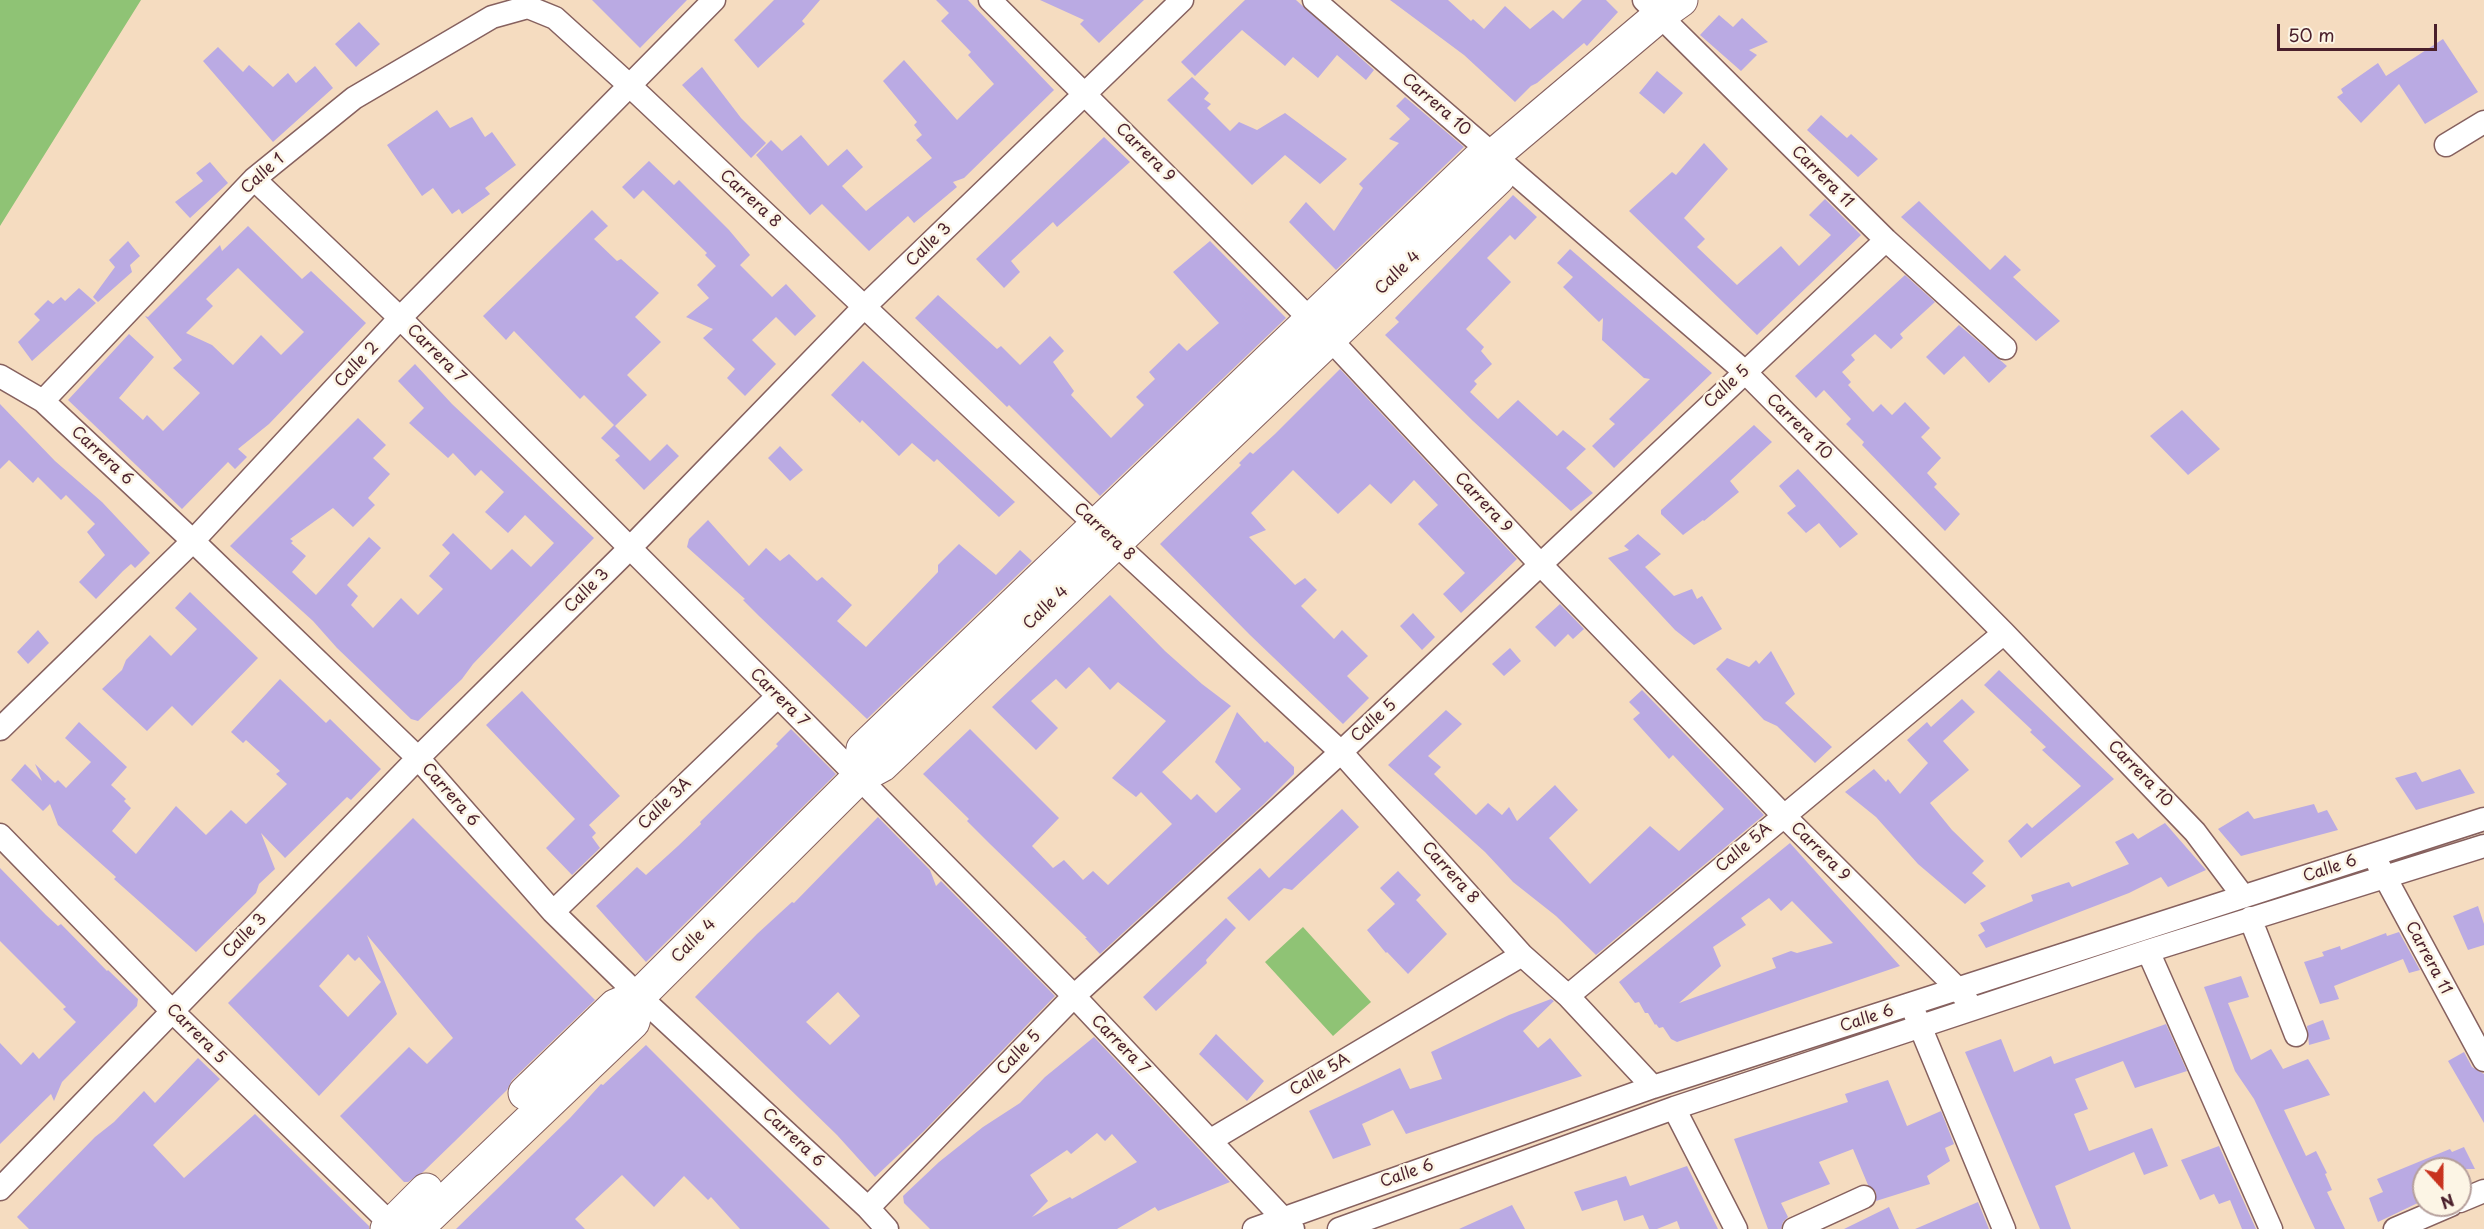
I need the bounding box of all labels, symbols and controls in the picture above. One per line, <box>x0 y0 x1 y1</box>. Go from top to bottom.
scale bar <box>2280 12 2440 50</box>
text: 50 m <box>2288 21 2335 48</box>
street label: Carrera 10 <box>1398 70 1474 140</box>
street label: Carrera 9 <box>1111 119 1179 187</box>
street label: Carrera 11 <box>1787 142 1857 212</box>
street label: Calle 1 <box>237 150 289 198</box>
street label: Carrera 8 <box>716 166 784 232</box>
street label: Calle 3 <box>903 219 955 271</box>
street label: Calle 4 <box>1372 247 1424 299</box>
street label: Carrera 7 <box>403 321 469 387</box>
street label: Calle 2 <box>331 338 383 392</box>
street label: Calle 5 <box>1701 361 1753 413</box>
street label: Carrera 10 <box>1762 390 1836 464</box>
street label: Carrera 6 <box>67 423 137 489</box>
street label: Carrera 9 <box>1450 469 1516 537</box>
street label: Carrera 8 <box>1070 499 1138 565</box>
street label: Calle 3 <box>561 565 613 617</box>
street label: Calle 4 <box>1020 582 1072 634</box>
street label: Carrera 7 <box>746 665 812 731</box>
street label: Calle 5 <box>1348 695 1400 747</box>
street label: Carrera 10 <box>2103 737 2177 811</box>
street label: Carrera 6 <box>417 759 483 831</box>
street label: Calle 3A <box>634 774 696 834</box>
street label: Carrera 9 <box>1786 818 1854 886</box>
street label: Calle 5A <box>1712 819 1776 877</box>
street label: Carrera 8 <box>1417 838 1483 908</box>
street label: Calle 6 <box>2301 851 2359 887</box>
street label: Calle 3 <box>219 910 271 962</box>
street label: Calle 4 <box>668 915 720 967</box>
street label: Carrera 11 <box>2401 918 2455 998</box>
street label: Carrera 5 <box>162 1000 230 1068</box>
street label: Calle 6 <box>1838 1001 1896 1037</box>
street label: Carrera 7 <box>1087 1011 1153 1079</box>
street label: Calle 5 <box>993 1027 1045 1079</box>
street label: Calle 5A <box>1286 1050 1354 1100</box>
street label: Carrera 6 <box>758 1105 828 1171</box>
street label: Calle 6 <box>1378 1156 1436 1192</box>
north arrow <box>2412 1157 2472 1217</box>
text: N <box>2438 1188 2458 1215</box>

